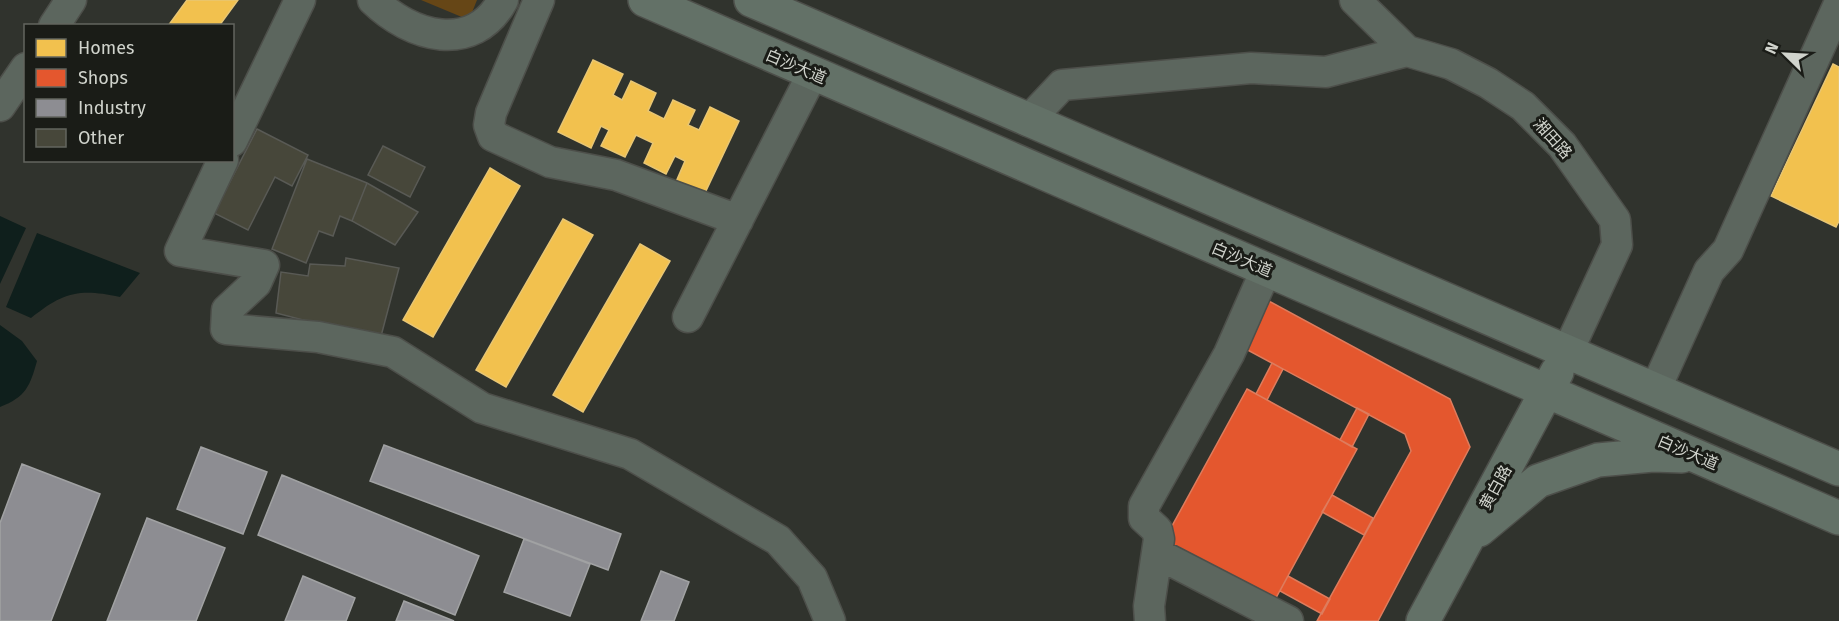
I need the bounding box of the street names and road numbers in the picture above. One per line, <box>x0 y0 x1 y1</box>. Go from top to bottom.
street label: 白沙大道 <box>763 45 829 88</box>
street label: 湘田路 <box>1530 114 1576 163</box>
street label: 白沙大道 <box>1209 238 1275 281</box>
street label: 白沙大道 <box>1655 431 1721 474</box>
street label: 黄白路 <box>1475 462 1515 513</box>

